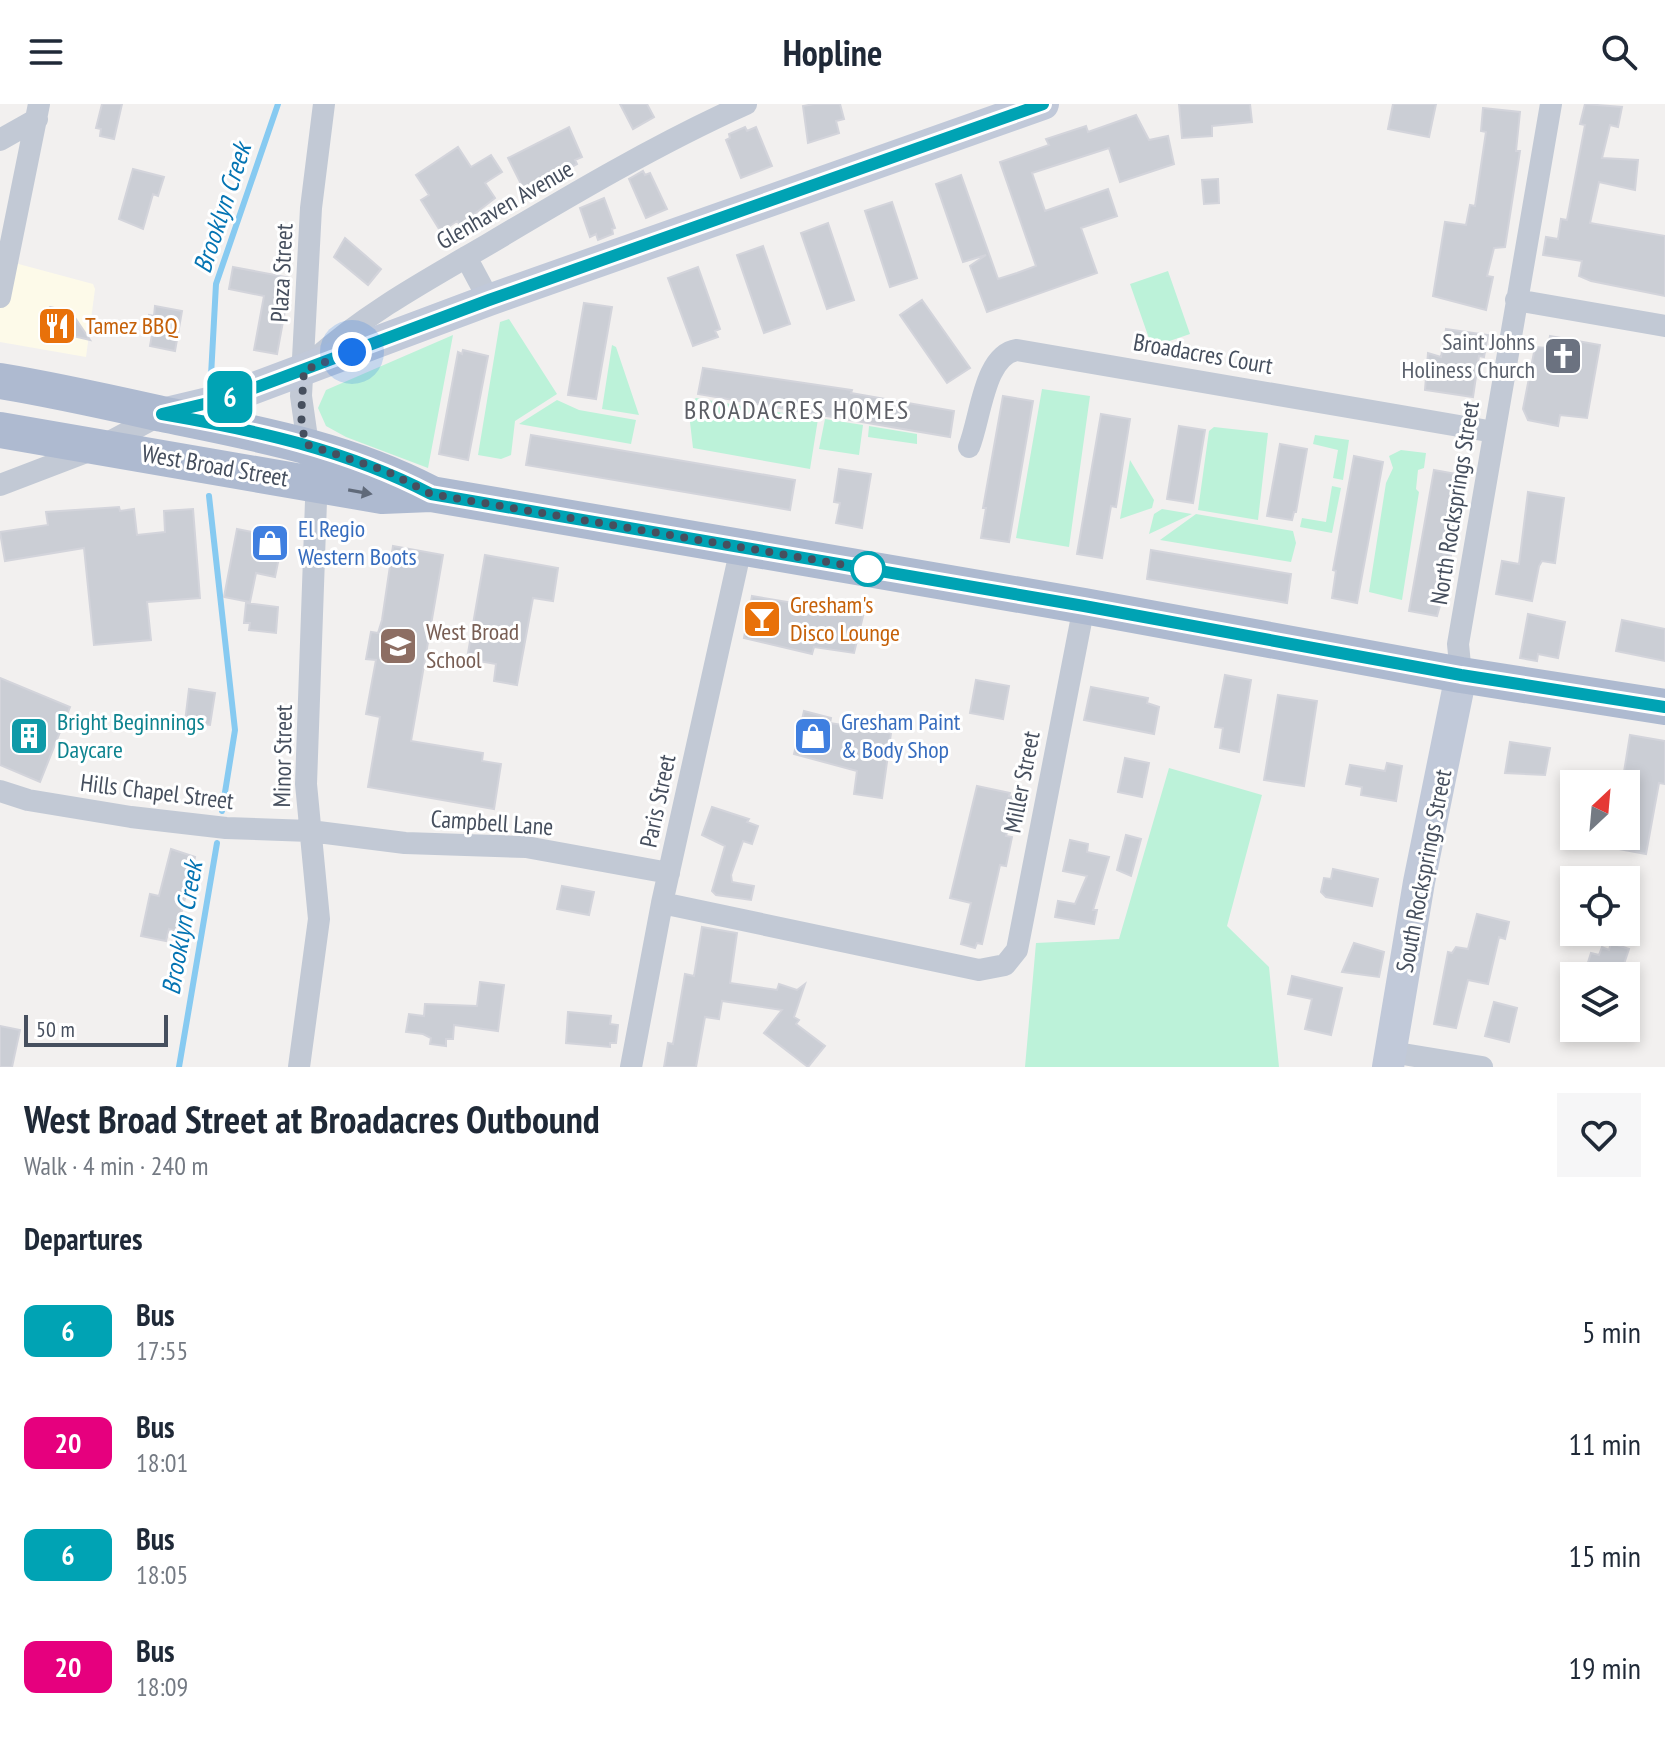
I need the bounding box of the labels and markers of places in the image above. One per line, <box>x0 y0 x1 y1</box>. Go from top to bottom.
restaurant icon: Tamez BBQ <box>36 305 78 347</box>
place label: Tamez BBQ <box>85 310 178 341</box>
place label: Saint Johns Holiness Church <box>1402 326 1535 385</box>
church icon: Saint Johns Holiness Church <box>1542 335 1584 377</box>
place label: El Regio Western Boots <box>298 513 417 572</box>
shop icon: El Regio Western Boots <box>249 522 291 564</box>
unlabelled marker <box>851 552 885 586</box>
place label: Gresham's Disco Lounge <box>790 589 900 648</box>
bar icon: Gresham's Disco Lounge <box>741 598 783 640</box>
place label: West Broad School <box>426 616 519 675</box>
school or university icon: West Broad School <box>377 625 419 667</box>
place label: Bright Beginnings Daycare <box>57 706 205 765</box>
place label: Gresham Paint & Body Shop <box>841 706 961 765</box>
building icon: Bright Beginnings Daycare <box>8 715 50 757</box>
shop icon: Gresham Paint & Body Shop <box>792 715 834 757</box>

